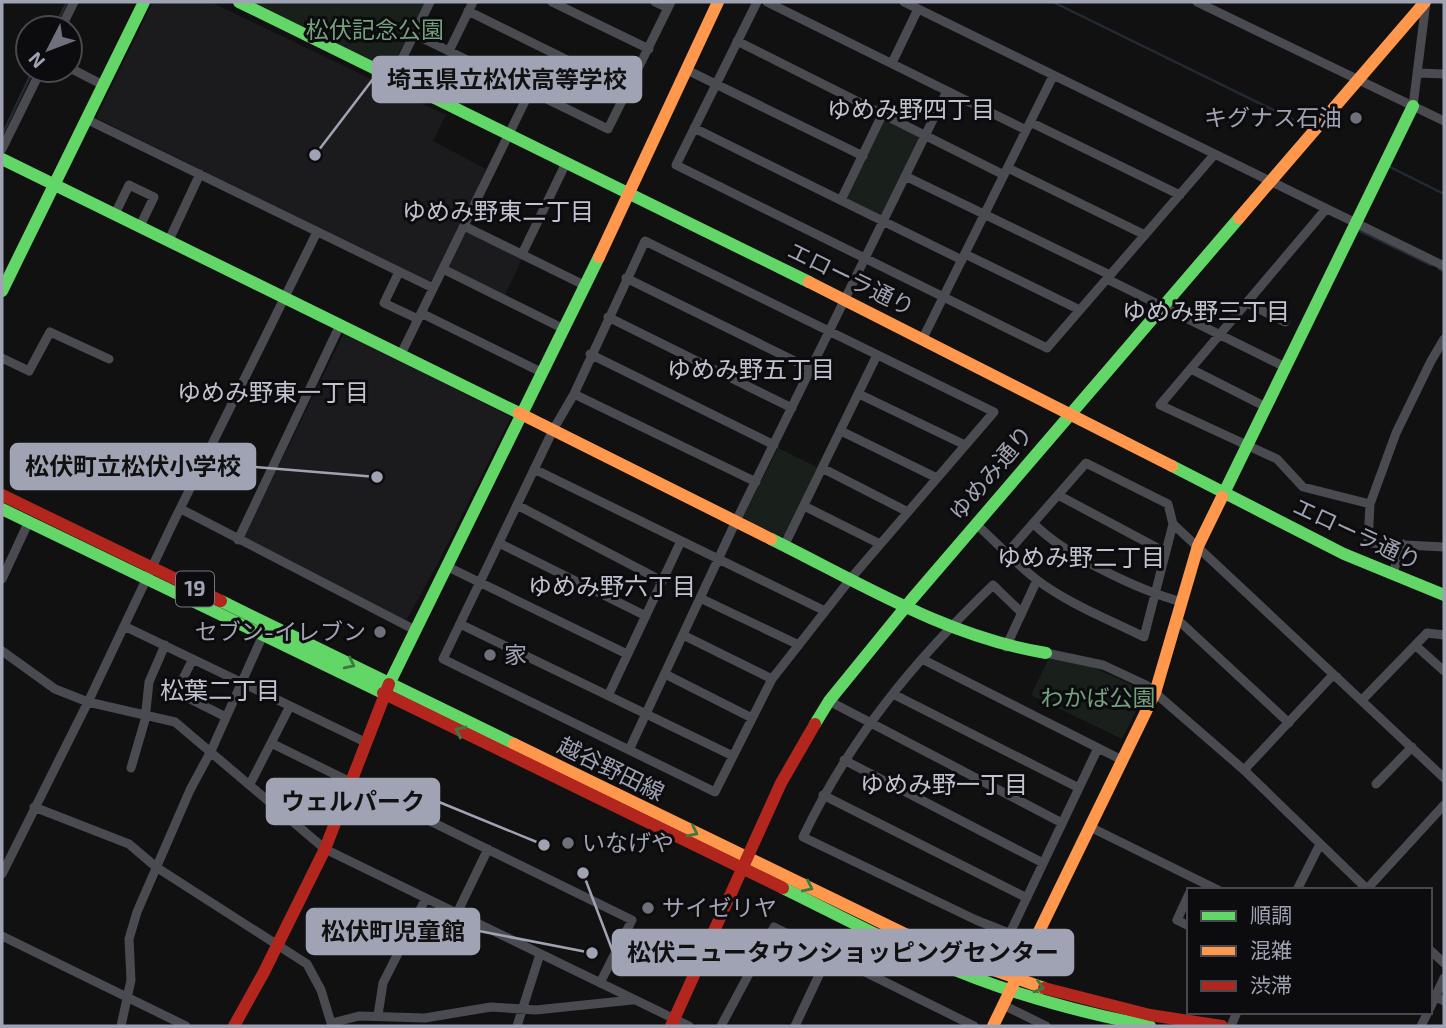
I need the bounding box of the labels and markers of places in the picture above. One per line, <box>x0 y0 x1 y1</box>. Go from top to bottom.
callout: 埼玉県立松伏高等学校 <box>373 57 641 102</box>
place label: キグナス石油 <box>1204 103 1342 131</box>
marker: キグナス石油 <box>1348 110 1364 126</box>
callout: 松伏町立松伏小学校 <box>11 444 255 489</box>
place label: セブン-イレブン <box>195 617 366 645</box>
marker: セブン-イレブン <box>372 624 388 640</box>
place label: 家 <box>504 640 527 668</box>
marker: 家 <box>482 647 498 663</box>
callout: ウェルパーク <box>267 779 439 824</box>
place label: いなげや <box>582 828 674 856</box>
marker: いなげや <box>560 835 576 851</box>
place label: サイゼリヤ <box>662 893 777 921</box>
marker: サイゼリヤ <box>640 900 656 916</box>
callout: 松伏町児童館 <box>307 909 479 954</box>
callout: 松伏ニュータウンショッピングセンター <box>613 930 1073 975</box>

